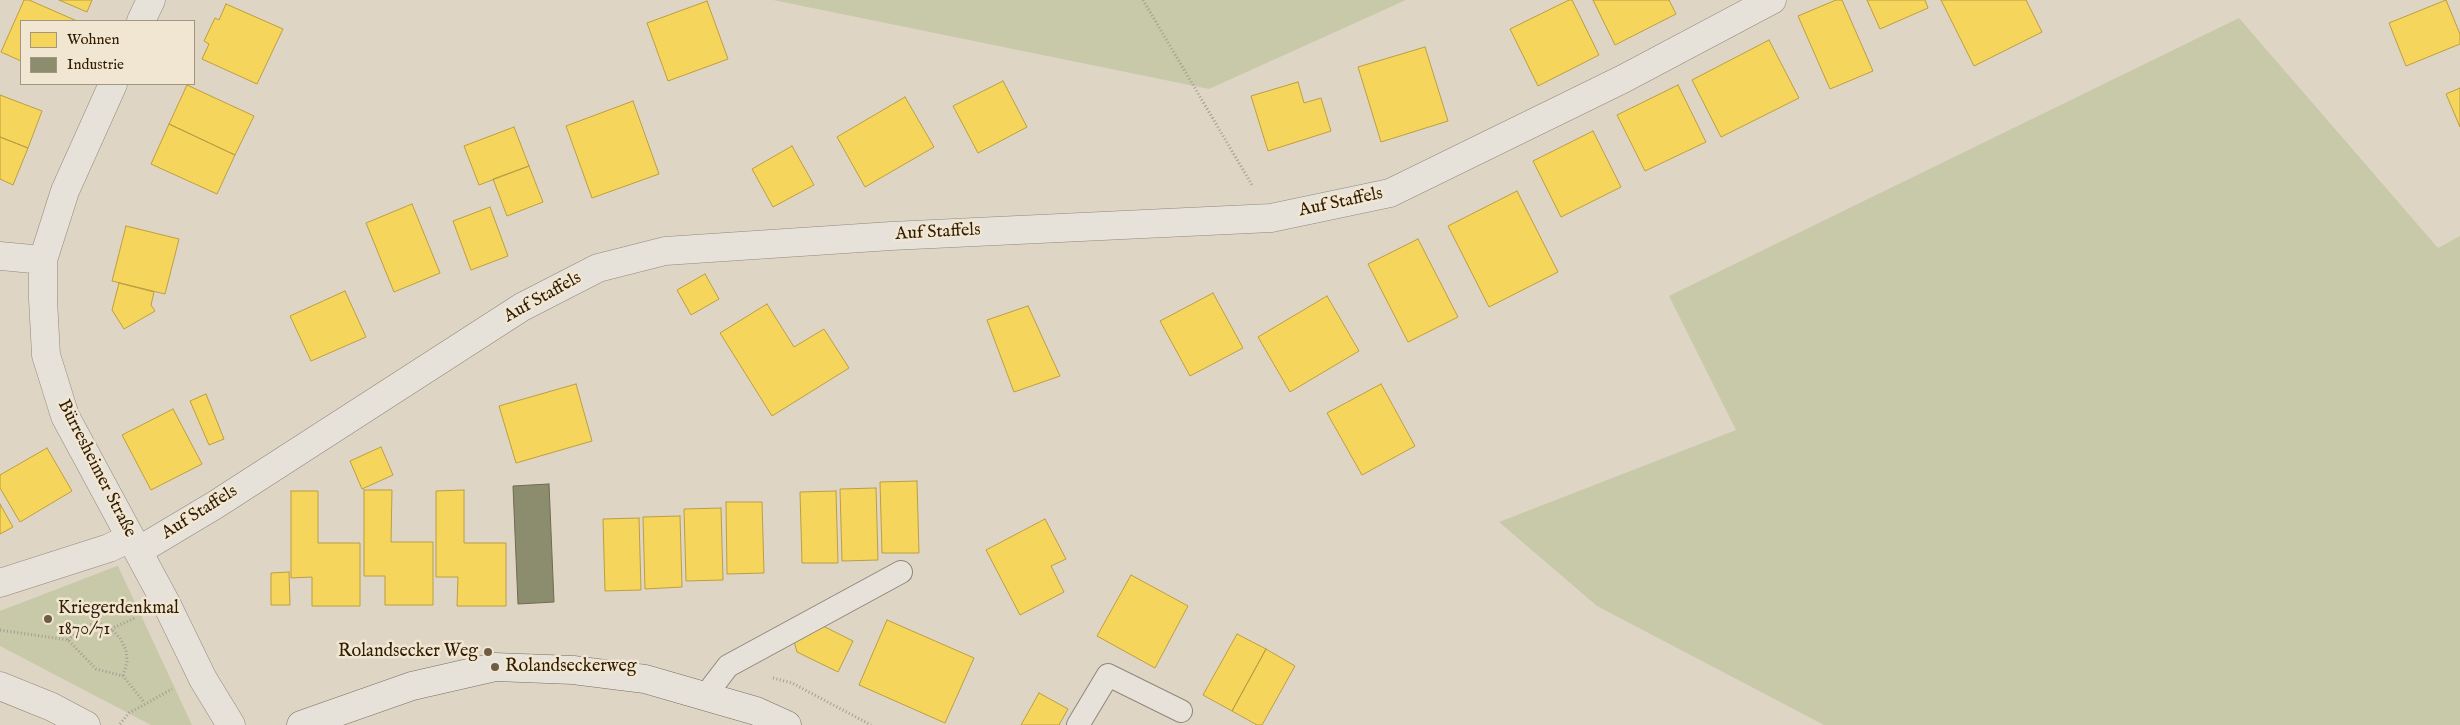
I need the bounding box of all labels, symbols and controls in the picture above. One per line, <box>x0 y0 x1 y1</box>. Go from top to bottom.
legend <box>20 20 195 85</box>
text: Wohnen <box>67 30 119 49</box>
text: Industrie <box>67 55 124 74</box>
street label: Auf Staffels <box>1297 184 1385 222</box>
street label: Auf Staffels <box>895 220 981 246</box>
street label: Auf Staffels <box>500 268 586 328</box>
street label: Bürresheimer Straße <box>52 397 140 541</box>
street label: Auf Staffels <box>158 481 242 545</box>
place label: Kriegerdenkmal 1870/71 <box>58 598 179 640</box>
marker: Kriegerdenkmal 1870/71 <box>42 613 54 625</box>
place label: Rolandsecker Weg <box>338 641 478 663</box>
marker: Rolandsecker Weg <box>482 646 494 658</box>
place label: Rolandseckerweg <box>505 656 637 678</box>
marker: Rolandseckerweg <box>489 661 501 673</box>

